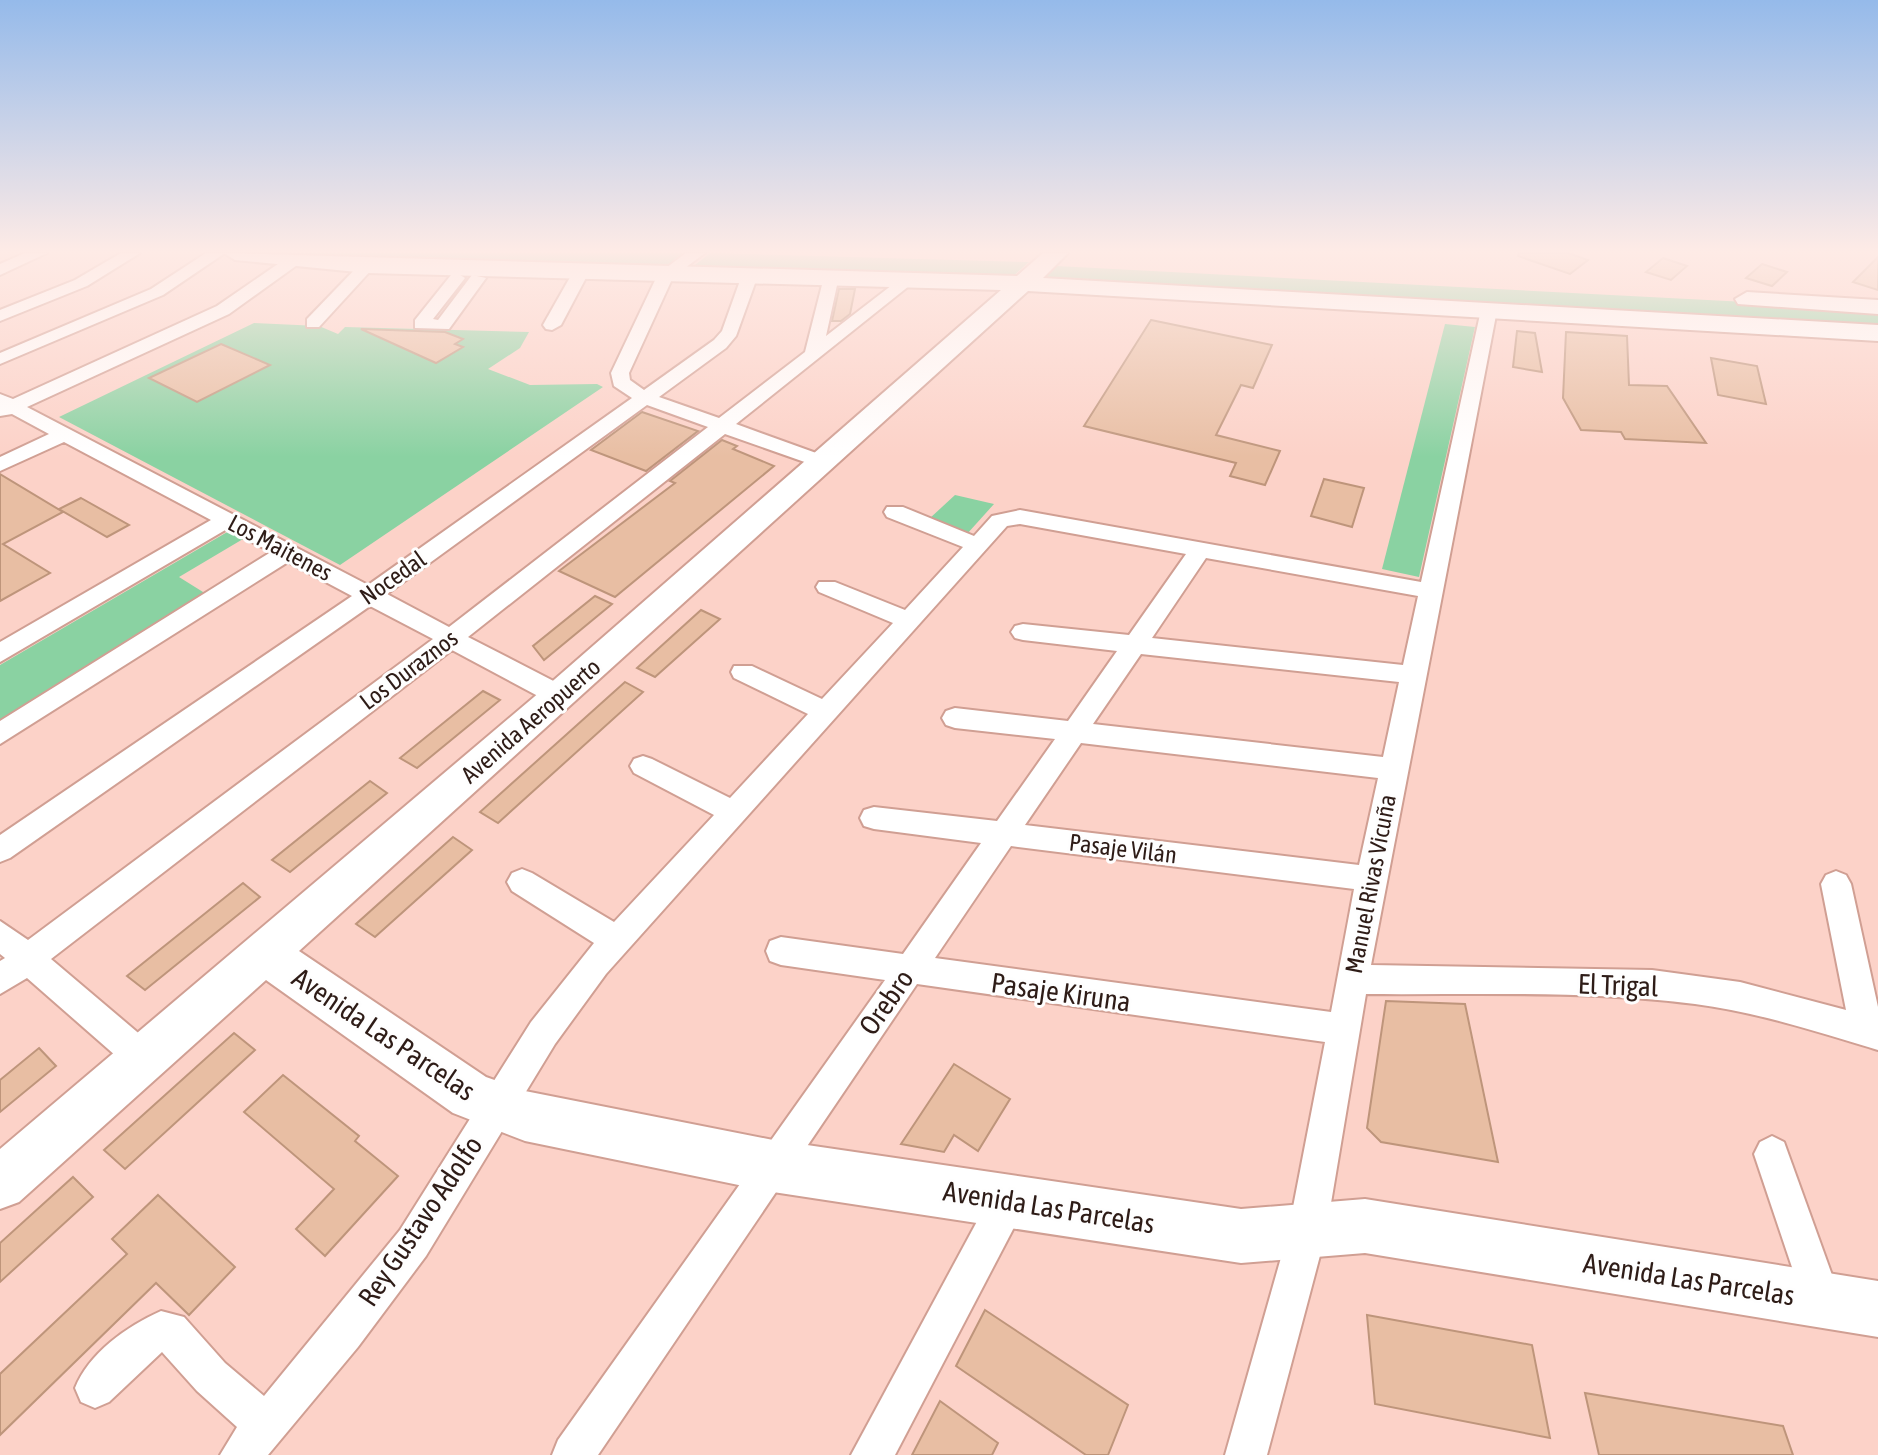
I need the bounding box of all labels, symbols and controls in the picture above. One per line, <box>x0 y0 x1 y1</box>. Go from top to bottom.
street label: Los Maitenes <box>224 509 337 586</box>
street label: Nocedal <box>355 545 431 610</box>
street label: Los Duraznos <box>355 624 463 715</box>
street label: Avenida Aeropuerto <box>456 653 606 788</box>
street label: Manuel Rivas Vicuña <box>1340 792 1401 976</box>
street label: Pasaje Vilán <box>1068 829 1178 868</box>
street label: Avenida Las Parcelas <box>287 961 481 1107</box>
street label: Orebro <box>852 963 920 1041</box>
street label: Pasaje Kiruna <box>989 966 1133 1018</box>
street label: El Trigal <box>1577 968 1659 1002</box>
street label: Rey Gustavo Adolfo <box>351 1130 489 1312</box>
street label: Avenida Las Parcelas <box>941 1175 1157 1239</box>
street label: Avenida Las Parcelas <box>1581 1247 1797 1311</box>

